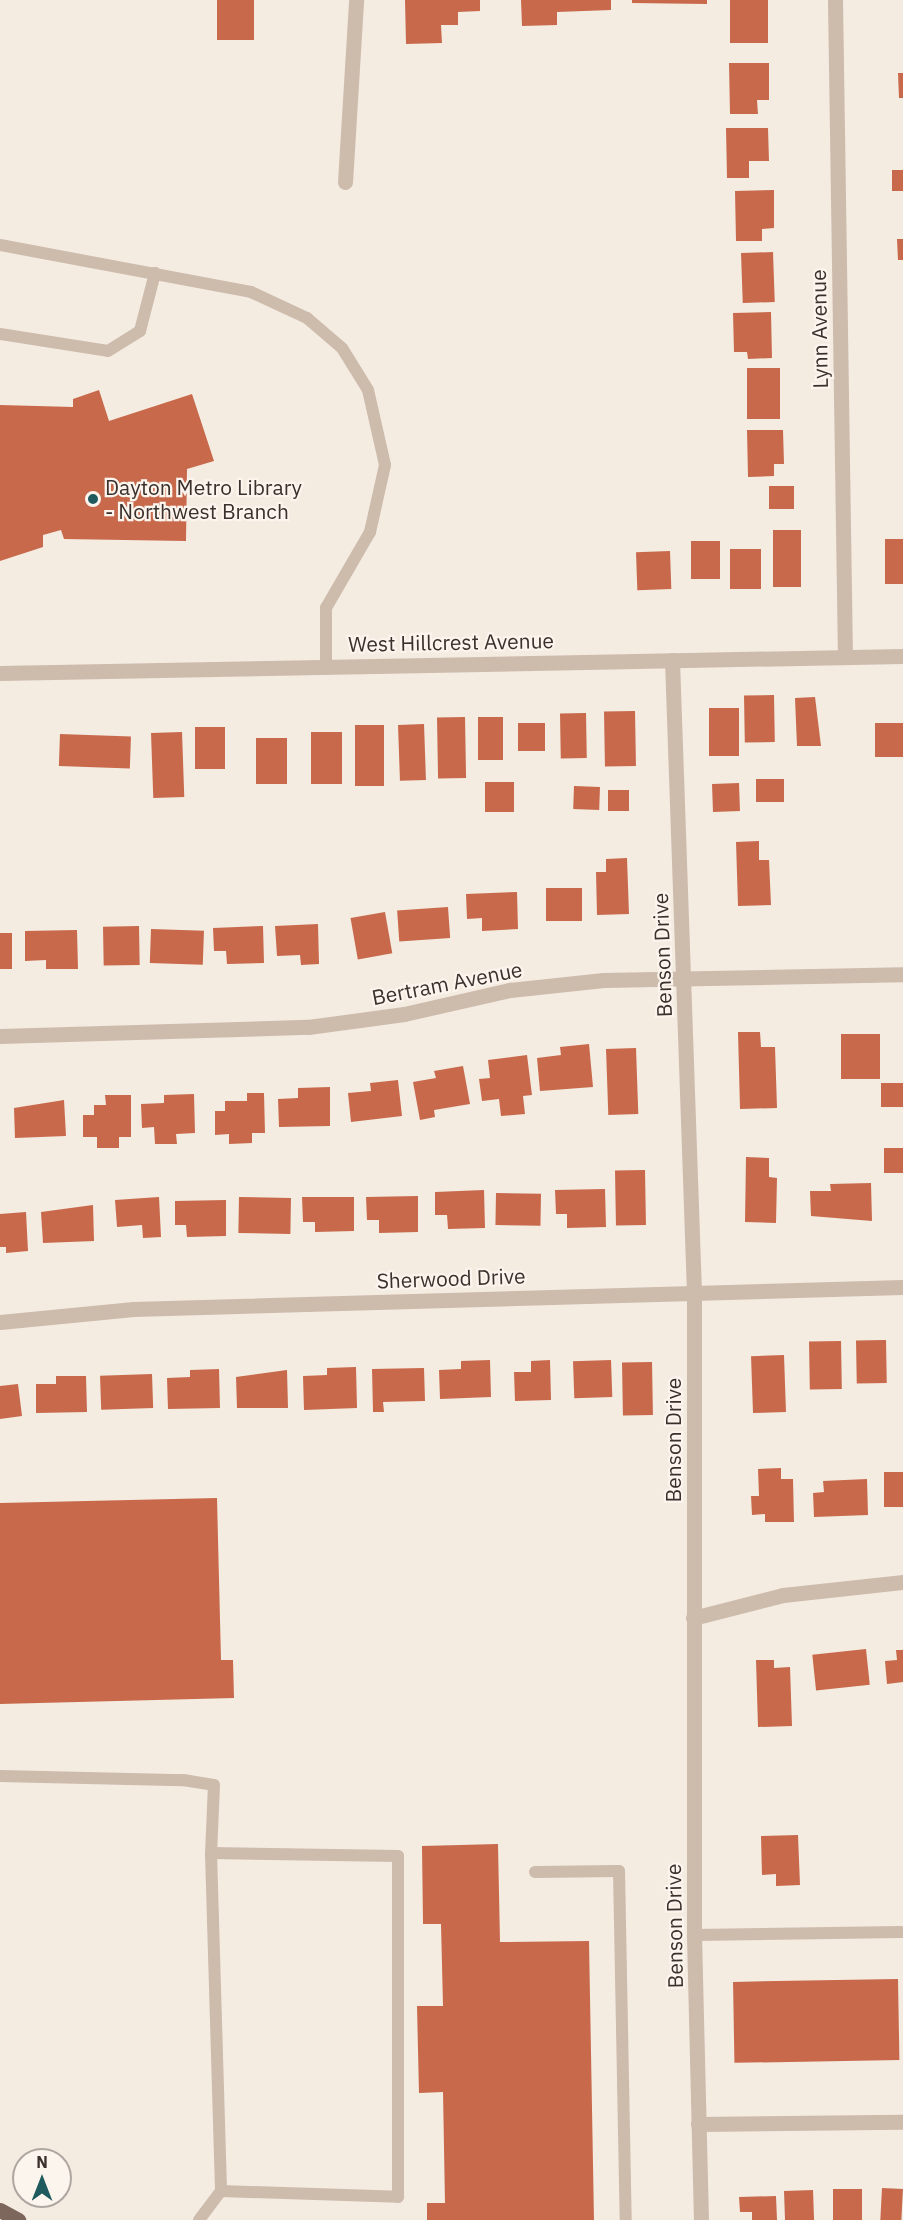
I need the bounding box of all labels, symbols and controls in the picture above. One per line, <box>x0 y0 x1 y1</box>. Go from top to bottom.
street label: Lynn Avenue <box>805 269 833 389</box>
place label: Dayton Metro Library - Northwest Branch <box>105 474 302 524</box>
marker: Dayton Metro Library - Northwest Branch <box>86 492 100 506</box>
street label: West Hillcrest Avenue <box>348 628 554 656</box>
street label: Benson Drive <box>647 892 677 1018</box>
street label: Bertram Avenue <box>370 956 524 1010</box>
street label: Sherwood Drive <box>376 1263 526 1293</box>
street label: Benson Drive <box>660 1378 686 1502</box>
street label: Benson Drive <box>660 1863 688 1989</box>
north arrow <box>12 2148 72 2208</box>
text: N <box>36 2152 48 2172</box>

